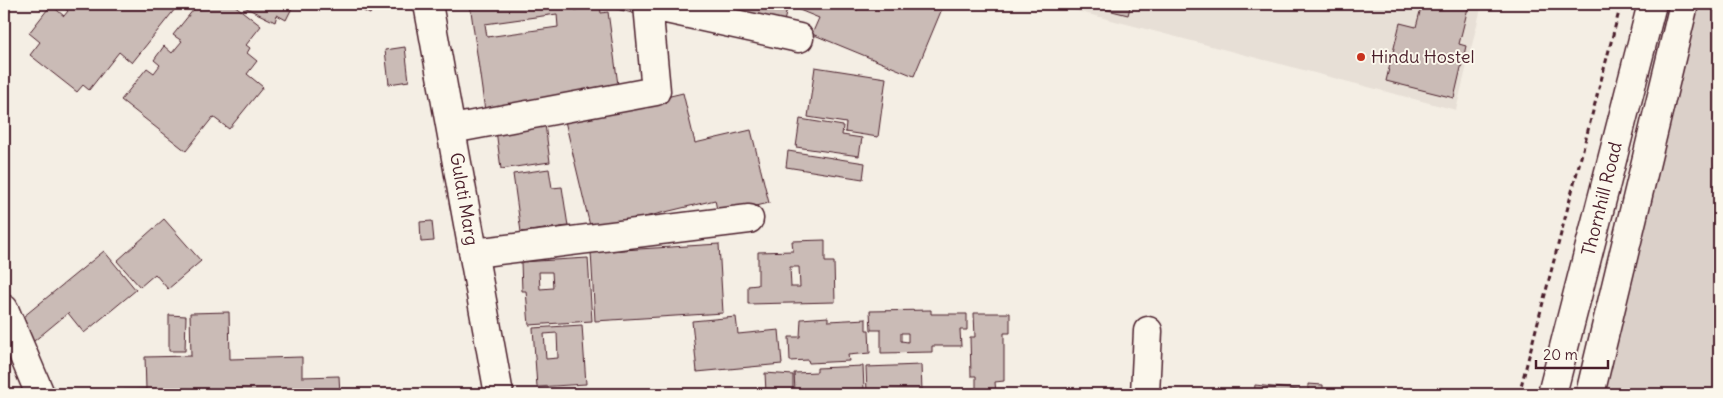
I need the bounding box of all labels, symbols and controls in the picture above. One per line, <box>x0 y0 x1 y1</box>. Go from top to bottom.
place label: Hindu Hostel <box>1371 45 1475 68</box>
marker: Hindu Hostel <box>1355 51 1367 63</box>
street label: Thornhill Road <box>1576 139 1627 258</box>
street label: Gulati Marg <box>445 151 484 247</box>
scale bar <box>1536 338 1608 370</box>
text: 20 m <box>1543 345 1578 364</box>

